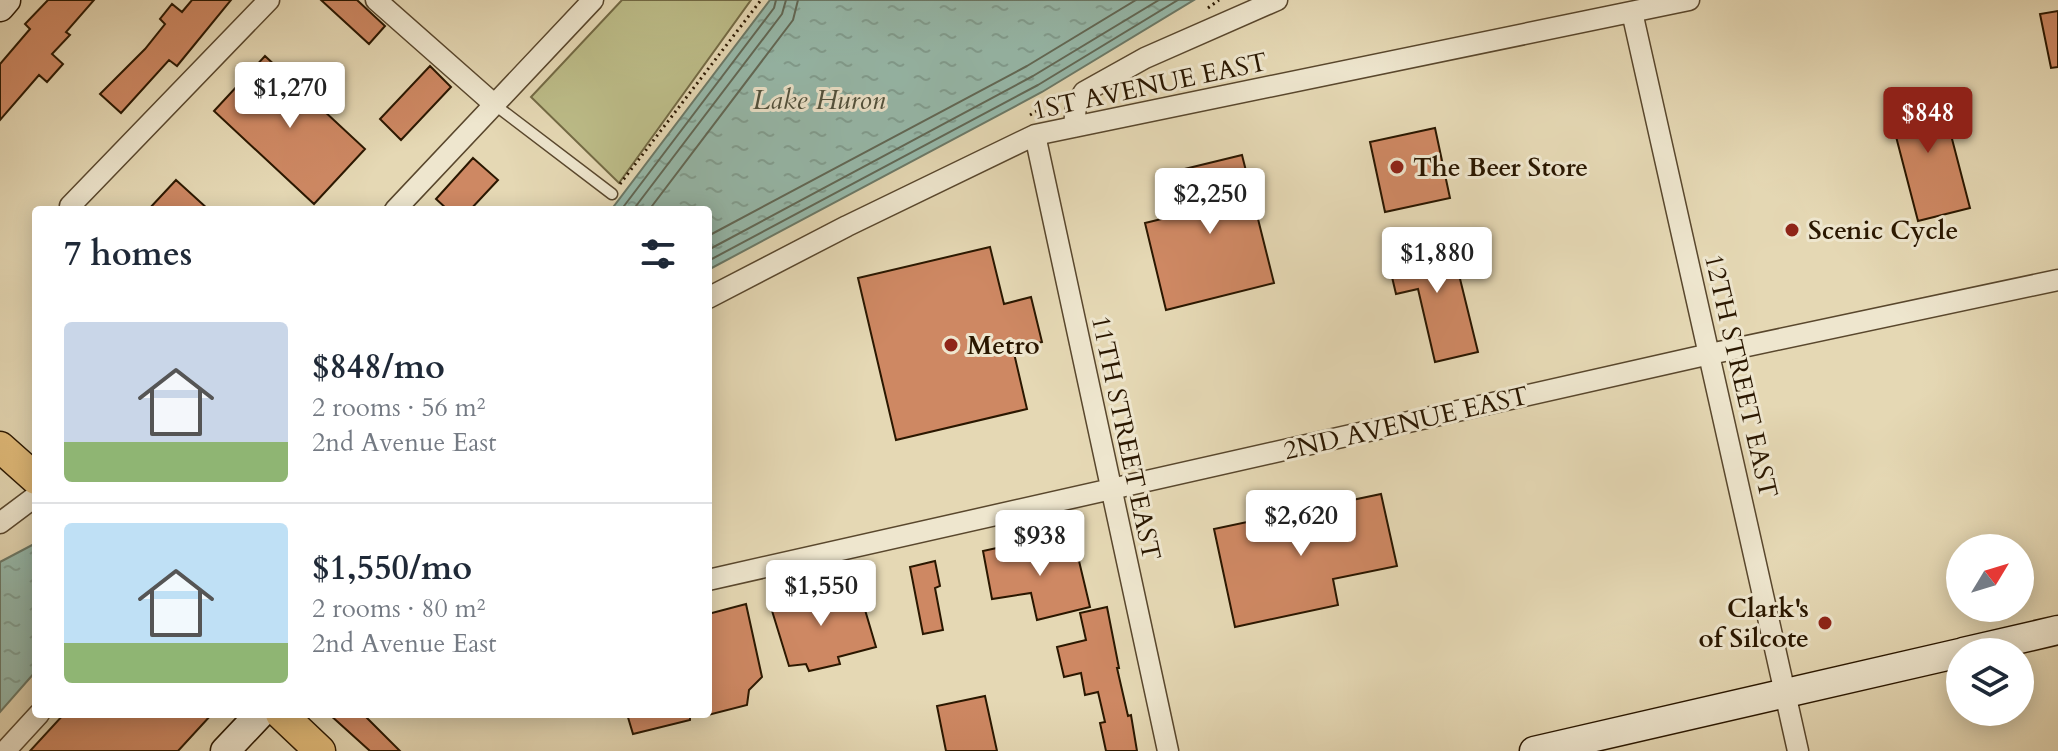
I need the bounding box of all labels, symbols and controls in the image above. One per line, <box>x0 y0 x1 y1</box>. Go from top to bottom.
street label: 1ST AVENUE EAST <box>1029 44 1271 128</box>
pin: $1,270 <box>225 62 355 130</box>
text: $1,270 <box>253 70 327 105</box>
water label: Lake Huron <box>753 81 886 119</box>
pin: $848 <box>1881 87 1975 155</box>
text: $848 <box>1901 95 1955 130</box>
place label: The Beer Store <box>1413 150 1588 185</box>
marker: The Beer Store <box>1388 158 1406 176</box>
pin: $2,250 <box>1145 168 1275 236</box>
text: $2,250 <box>1173 176 1247 211</box>
place label: Scenic Cycle <box>1808 213 1958 248</box>
marker: Scenic Cycle <box>1783 221 1801 239</box>
pin: $1,880 <box>1372 227 1502 295</box>
text: 7 homes <box>64 231 192 277</box>
icon: filters <box>636 232 680 276</box>
text: $1,880 <box>1400 235 1474 270</box>
street label: 12TH STREET EAST <box>1696 251 1786 501</box>
street label: 11TH STREET EAST <box>1083 312 1169 564</box>
place label: Metro <box>967 328 1040 363</box>
marker: Metro <box>942 336 960 354</box>
text: $848/mo <box>312 344 445 390</box>
icon: home <box>128 354 224 450</box>
street label: 2ND AVENUE EAST <box>1280 378 1532 468</box>
text: 2 rooms · 56 m² <box>312 390 485 425</box>
text: 2nd Avenue East <box>312 425 496 460</box>
pin: $2,620 <box>1236 490 1366 558</box>
text: $2,620 <box>1264 498 1338 533</box>
pin: $938 <box>993 510 1087 578</box>
text: $938 <box>1013 518 1067 553</box>
north arrow <box>1946 534 2034 622</box>
map controls <box>1946 534 2034 726</box>
text: $1,550/mo <box>312 545 472 591</box>
icon: home <box>128 555 224 651</box>
pin: $1,550 <box>756 560 886 628</box>
text: $1,550 <box>784 568 858 603</box>
text: 2 rooms · 80 m² <box>312 591 485 626</box>
place label: Clark's of Silcote <box>1698 591 1809 656</box>
marker: Clark's of Silcote <box>1816 614 1834 632</box>
text: 2nd Avenue East <box>312 626 496 661</box>
button: layers <box>1946 638 2034 726</box>

